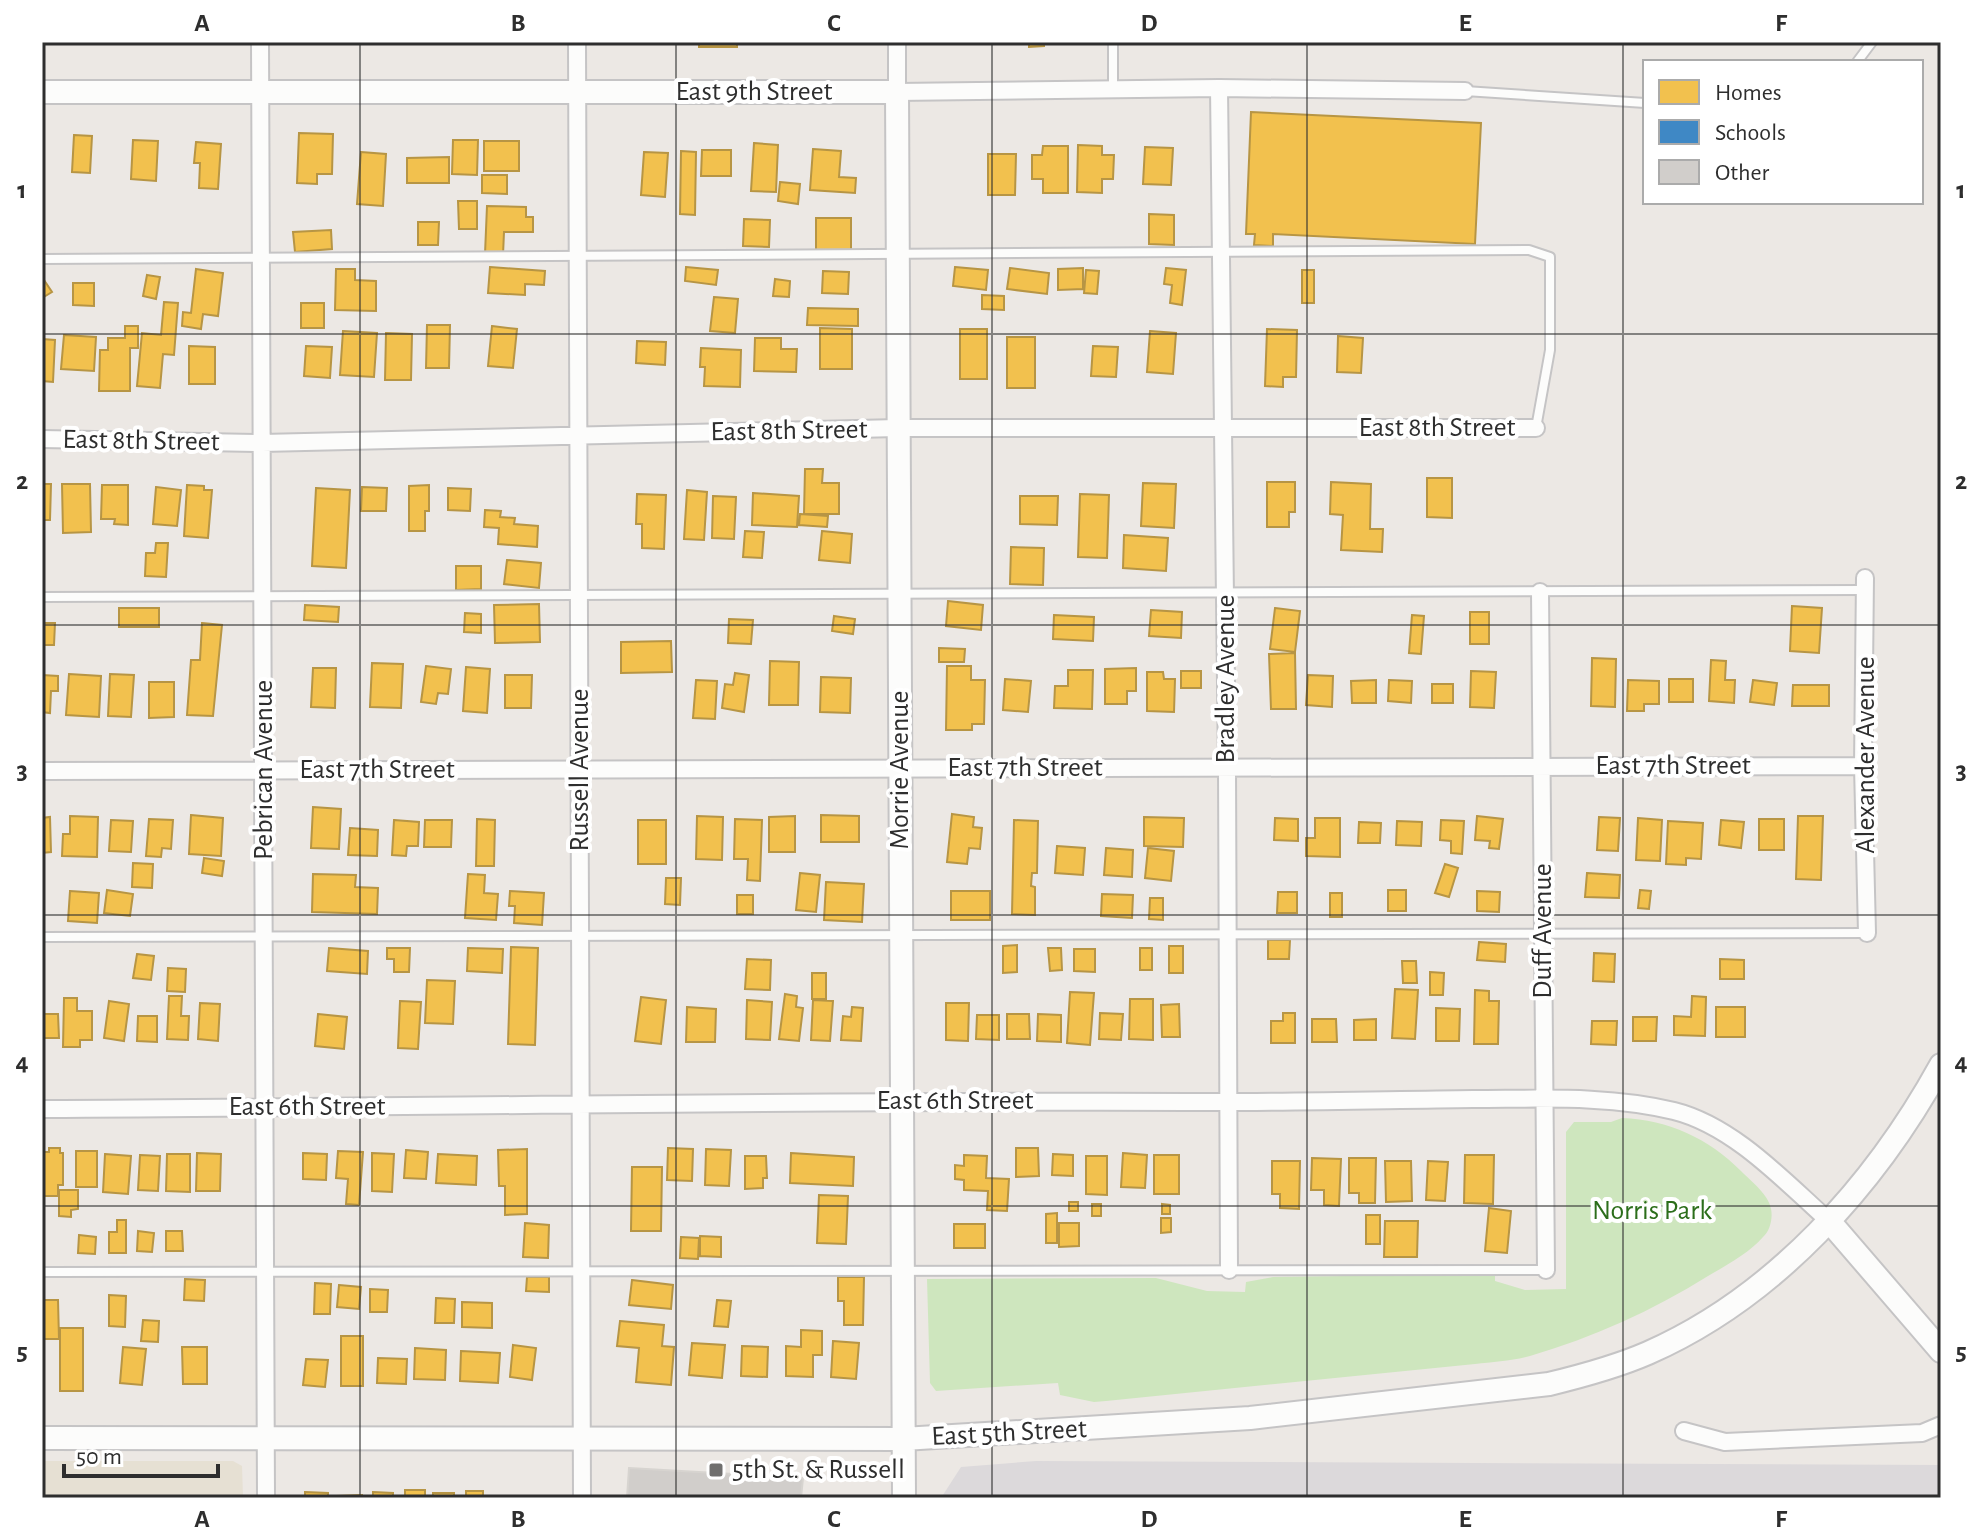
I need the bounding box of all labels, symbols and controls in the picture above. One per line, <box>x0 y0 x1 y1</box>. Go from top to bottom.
text: A <box>194 10 210 36</box>
text: B <box>510 10 526 36</box>
text: C <box>827 10 841 36</box>
text: D <box>1140 10 1158 36</box>
text: E <box>1458 10 1472 36</box>
text: F <box>1775 10 1788 36</box>
legend <box>1643 60 1923 204</box>
street label: East 9th Street <box>676 78 833 106</box>
text: Homes <box>1715 81 1782 105</box>
text: Schools <box>1715 121 1786 145</box>
text: Other <box>1715 161 1769 185</box>
text: 1 <box>17 177 27 203</box>
text: 1 <box>1956 177 1966 203</box>
street label: East 8th Street <box>1358 414 1516 442</box>
street label: East 8th Street <box>710 416 868 446</box>
street label: East 8th Street <box>62 426 220 456</box>
text: 2 <box>16 468 28 494</box>
text: 2 <box>1955 468 1967 494</box>
street label: Bradley Avenue <box>1212 595 1240 763</box>
street label: Alexander Avenue <box>1852 656 1880 854</box>
street label: Pebrican Avenue <box>250 680 278 860</box>
street label: Russell Avenue <box>566 689 594 851</box>
street label: Morrie Avenue <box>886 690 914 850</box>
street label: East 7th Street <box>1595 752 1751 780</box>
street label: East 7th Street <box>947 754 1103 782</box>
street label: East 7th Street <box>299 756 455 784</box>
text: 3 <box>16 758 28 784</box>
text: 3 <box>1955 758 1967 784</box>
street label: Duff Avenue <box>1529 863 1557 999</box>
text: 4 <box>15 1049 29 1075</box>
text: 4 <box>1954 1049 1968 1075</box>
street label: East 6th Street <box>877 1087 1034 1115</box>
street label: East 6th Street <box>229 1093 386 1121</box>
park label: Norris Park <box>1592 1197 1712 1225</box>
text: 5 <box>16 1339 28 1365</box>
text: 5 <box>1955 1339 1967 1365</box>
street label: East 5th Street <box>931 1415 1087 1451</box>
scale bar <box>64 1428 218 1478</box>
text: 50 m <box>76 1445 122 1469</box>
place label: 5th St. & Russell <box>732 1456 905 1484</box>
marker: 5th St. & Russell <box>707 1461 725 1479</box>
text: A <box>194 1506 210 1532</box>
text: B <box>510 1506 526 1532</box>
text: C <box>827 1506 841 1532</box>
text: D <box>1140 1506 1158 1532</box>
text: E <box>1458 1506 1472 1532</box>
text: F <box>1775 1506 1788 1532</box>

